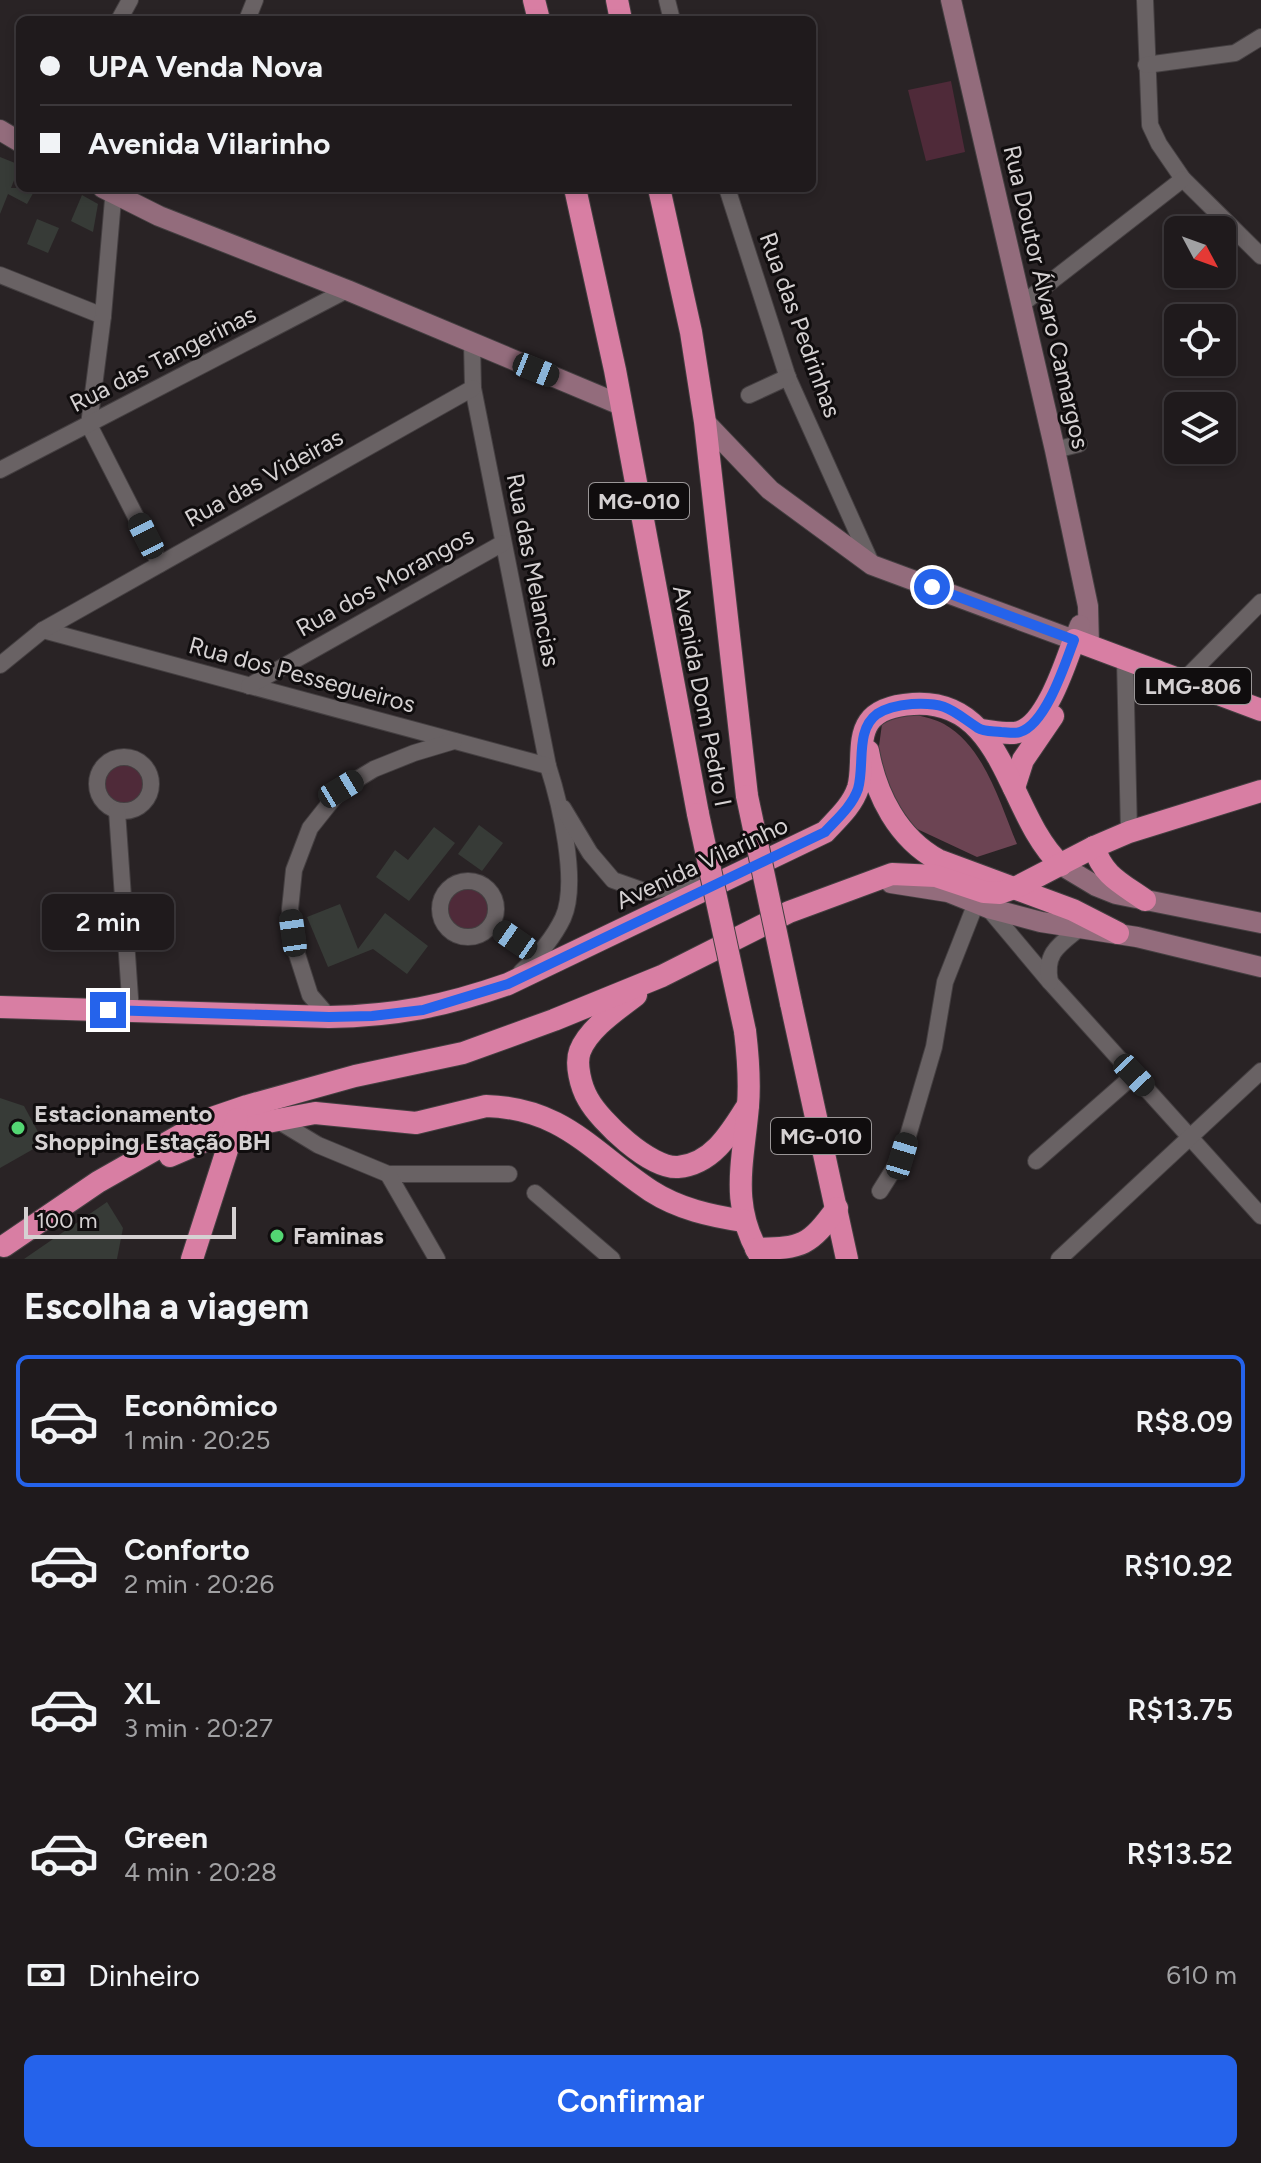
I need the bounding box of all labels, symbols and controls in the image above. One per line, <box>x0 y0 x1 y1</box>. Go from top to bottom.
text: UPA Venda Nova <box>88 48 323 85</box>
text: Avenida Vilarinho <box>88 125 331 162</box>
street label: Rua Doutor Álvaro Camargos <box>997 142 1096 452</box>
north arrow <box>1164 216 1236 288</box>
map controls <box>1164 216 1236 464</box>
street label: Rua das Pedrinhas <box>754 228 847 421</box>
street label: Rua das Tangerinas <box>65 299 261 418</box>
button: locate <box>1164 304 1236 376</box>
car <box>509 350 563 390</box>
button: layers <box>1164 392 1236 464</box>
street label: Rua das Videiras <box>180 422 348 533</box>
street label: Rua das Melancias <box>501 471 566 669</box>
road number: MG-010 <box>589 483 689 519</box>
car <box>124 509 168 563</box>
street label: Rua dos Morangos <box>291 521 479 642</box>
route start <box>914 569 950 605</box>
street label: Avenida Dom Pedro I <box>667 583 738 809</box>
street label: Rua dos Pessegueiros <box>186 630 419 719</box>
road number: LMG-806 <box>1135 668 1251 704</box>
car <box>314 766 368 812</box>
street label: Avenida Vilarinho <box>611 810 792 915</box>
callout: 2 min <box>42 894 174 950</box>
text: 2 min <box>76 906 140 938</box>
car <box>278 908 308 958</box>
car <box>488 916 542 964</box>
route end <box>90 992 126 1028</box>
car <box>1109 1049 1159 1101</box>
place label: Estacionamento Shopping Estação BH <box>34 1099 271 1156</box>
road number: MG-010 <box>771 1118 871 1154</box>
marker: Estacionamento Shopping Estação BH <box>9 1119 27 1137</box>
car <box>884 1130 920 1182</box>
scale bar <box>24 1203 236 1239</box>
text: 100 m <box>36 1207 97 1234</box>
place label: Faminas <box>293 1221 384 1250</box>
marker: Faminas <box>268 1227 286 1245</box>
text: Escolha a viagem <box>24 1285 309 1328</box>
icon: car <box>28 1385 100 1457</box>
text: Econômico <box>124 1387 278 1424</box>
text: R$8.09 <box>1135 1403 1233 1440</box>
text: 1 min · 20:25 <box>124 1424 271 1456</box>
icon: car <box>28 1529 100 1601</box>
text: Conforto <box>124 1531 250 1568</box>
text: R$10.92 <box>1124 1547 1233 1584</box>
text: 2 min · 20:26 <box>124 1568 274 1600</box>
icon: car <box>28 1673 100 1745</box>
text: XL <box>124 1675 160 1712</box>
text: R$13.75 <box>1127 1691 1233 1728</box>
text: 3 min · 20:27 <box>124 1712 273 1744</box>
icon: car <box>28 1817 100 1889</box>
text: Green <box>124 1819 208 1856</box>
text: R$13.52 <box>1127 1835 1233 1872</box>
text: 4 min · 20:28 <box>124 1856 277 1888</box>
icon: cash <box>24 1953 68 1997</box>
text: Dinheiro <box>88 1957 200 1994</box>
text: 610 m <box>1166 1959 1237 1991</box>
button: Confirmar <box>24 2055 1237 2147</box>

